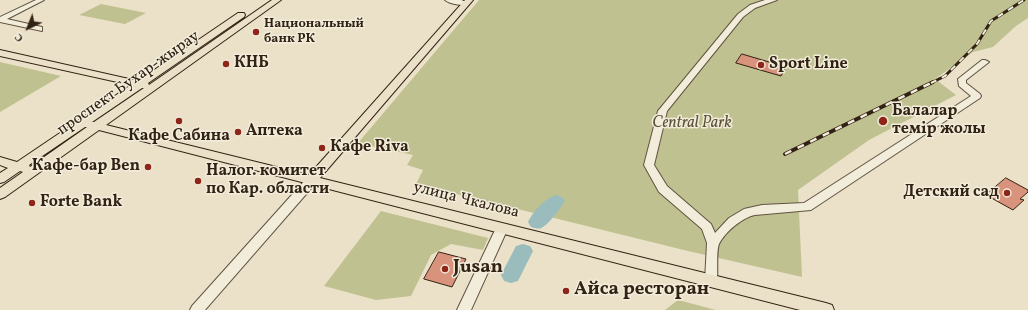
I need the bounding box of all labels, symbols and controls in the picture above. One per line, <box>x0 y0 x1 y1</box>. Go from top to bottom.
north arrow <box>8 8 48 48</box>
place label: Национальный банк РК <box>264 17 364 48</box>
marker: Национальный банк РК <box>251 27 261 37</box>
street label: проспект Бухар-жырау <box>54 28 204 140</box>
text: С <box>12 29 27 45</box>
place label: КНБ <box>234 54 269 74</box>
place label: Sport Line <box>769 55 848 75</box>
marker: КНБ <box>221 59 231 69</box>
marker: Sport Line <box>756 60 766 70</box>
place label: Балалар темір жолы <box>892 102 986 140</box>
park label: Central Park <box>652 114 732 134</box>
marker: Балалар темір жолы <box>877 115 889 127</box>
marker: Кафе Сабина <box>174 116 184 126</box>
place label: Аптека <box>246 122 303 142</box>
place label: Кафе Сабина <box>128 127 230 147</box>
marker: Аптека <box>233 127 243 137</box>
place label: Кафе Riva <box>330 138 409 158</box>
marker: Кафе Riva <box>317 143 327 153</box>
place label: Кафе-бар Ben <box>32 157 140 177</box>
marker: Кафе-бар Ben <box>143 162 153 172</box>
place label: Налог. комитет по Кар. области <box>206 162 329 200</box>
marker: Налог. комитет по Кар. области <box>193 176 203 186</box>
street label: улица Чкалова <box>411 179 521 223</box>
place label: Детский сад <box>903 183 999 203</box>
marker: Детский сад <box>1002 188 1012 198</box>
place label: Forte Bank <box>40 193 122 213</box>
marker: Forte Bank <box>27 198 37 208</box>
place label: Jusan <box>453 258 503 280</box>
marker: Jusan <box>440 264 450 274</box>
place label: Айса ресторан <box>574 280 709 302</box>
marker: Айса ресторан <box>561 286 571 296</box>

